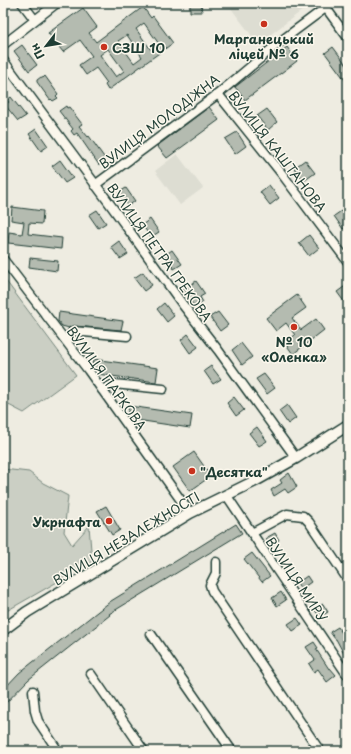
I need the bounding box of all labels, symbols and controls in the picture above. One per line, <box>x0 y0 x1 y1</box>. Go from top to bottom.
marker: Марганецький ліцей № 6 <box>259 19 269 29</box>
north arrow <box>26 26 66 66</box>
place label: Марганецький ліцей № 6 <box>214 29 314 63</box>
place label: СЗШ 10 <box>112 38 166 57</box>
text: Пн <box>26 40 48 63</box>
marker: СЗШ 10 <box>99 42 109 52</box>
street label: ВУЛИЦЯ МОЛОДІЖНА <box>95 69 223 173</box>
street label: ВУЛИЦЯ КАШТАНОВА <box>225 86 331 216</box>
street label: ВУЛИЦЯ ПЕТРА ГРЕКОВА <box>103 179 217 325</box>
street label: ВУЛИЦЯ ПАРКОВА <box>63 322 151 434</box>
marker: № 10 «Оленка» <box>289 322 299 332</box>
place label: № 10 «Оленка» <box>261 332 327 366</box>
place label: "Десятка" <box>200 462 268 481</box>
marker: "Десятка" <box>187 466 197 476</box>
street label: ВУЛИЦЯ НЕЗАЛЕЖНОСТІ <box>49 487 203 589</box>
place label: Укрнафта <box>32 512 101 531</box>
marker: Укрнафта <box>104 516 114 526</box>
street label: ВУЛИЦЯ МИРУ <box>262 533 332 625</box>

